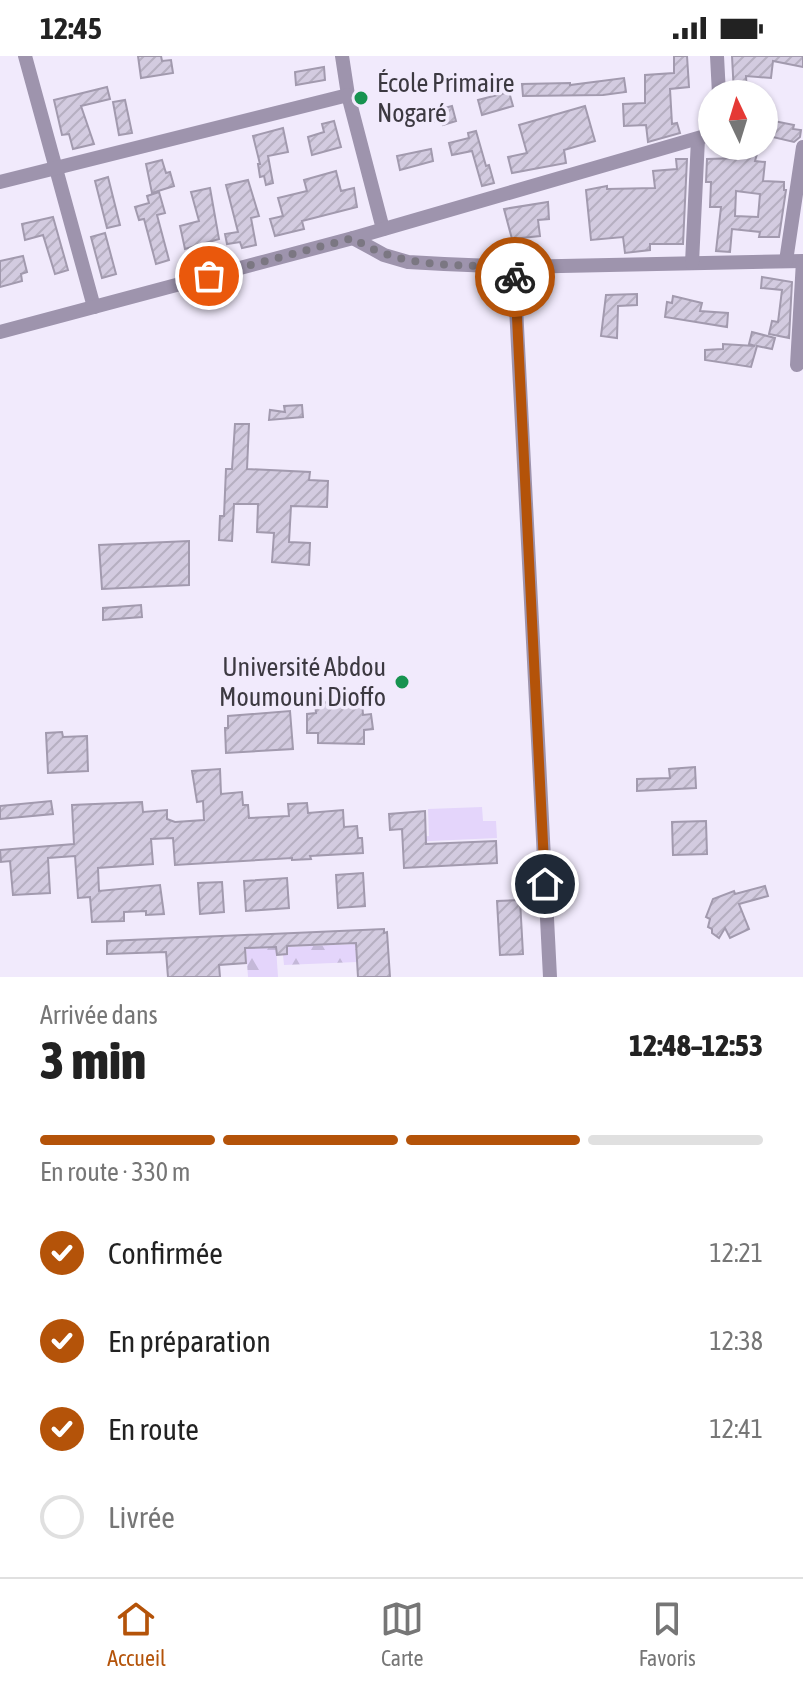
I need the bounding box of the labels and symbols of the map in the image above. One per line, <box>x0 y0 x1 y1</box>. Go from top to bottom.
place label: École Primaire Nogaré <box>377 68 515 128</box>
north arrow <box>698 80 778 160</box>
marker: École Primaire Nogaré <box>352 89 370 107</box>
courier <box>475 237 555 317</box>
pin <box>175 242 243 310</box>
place label: Université Abdou Moumouni Dioffo <box>219 652 386 712</box>
marker: Université Abdou Moumouni Dioffo <box>393 673 411 691</box>
pin <box>511 850 579 918</box>

